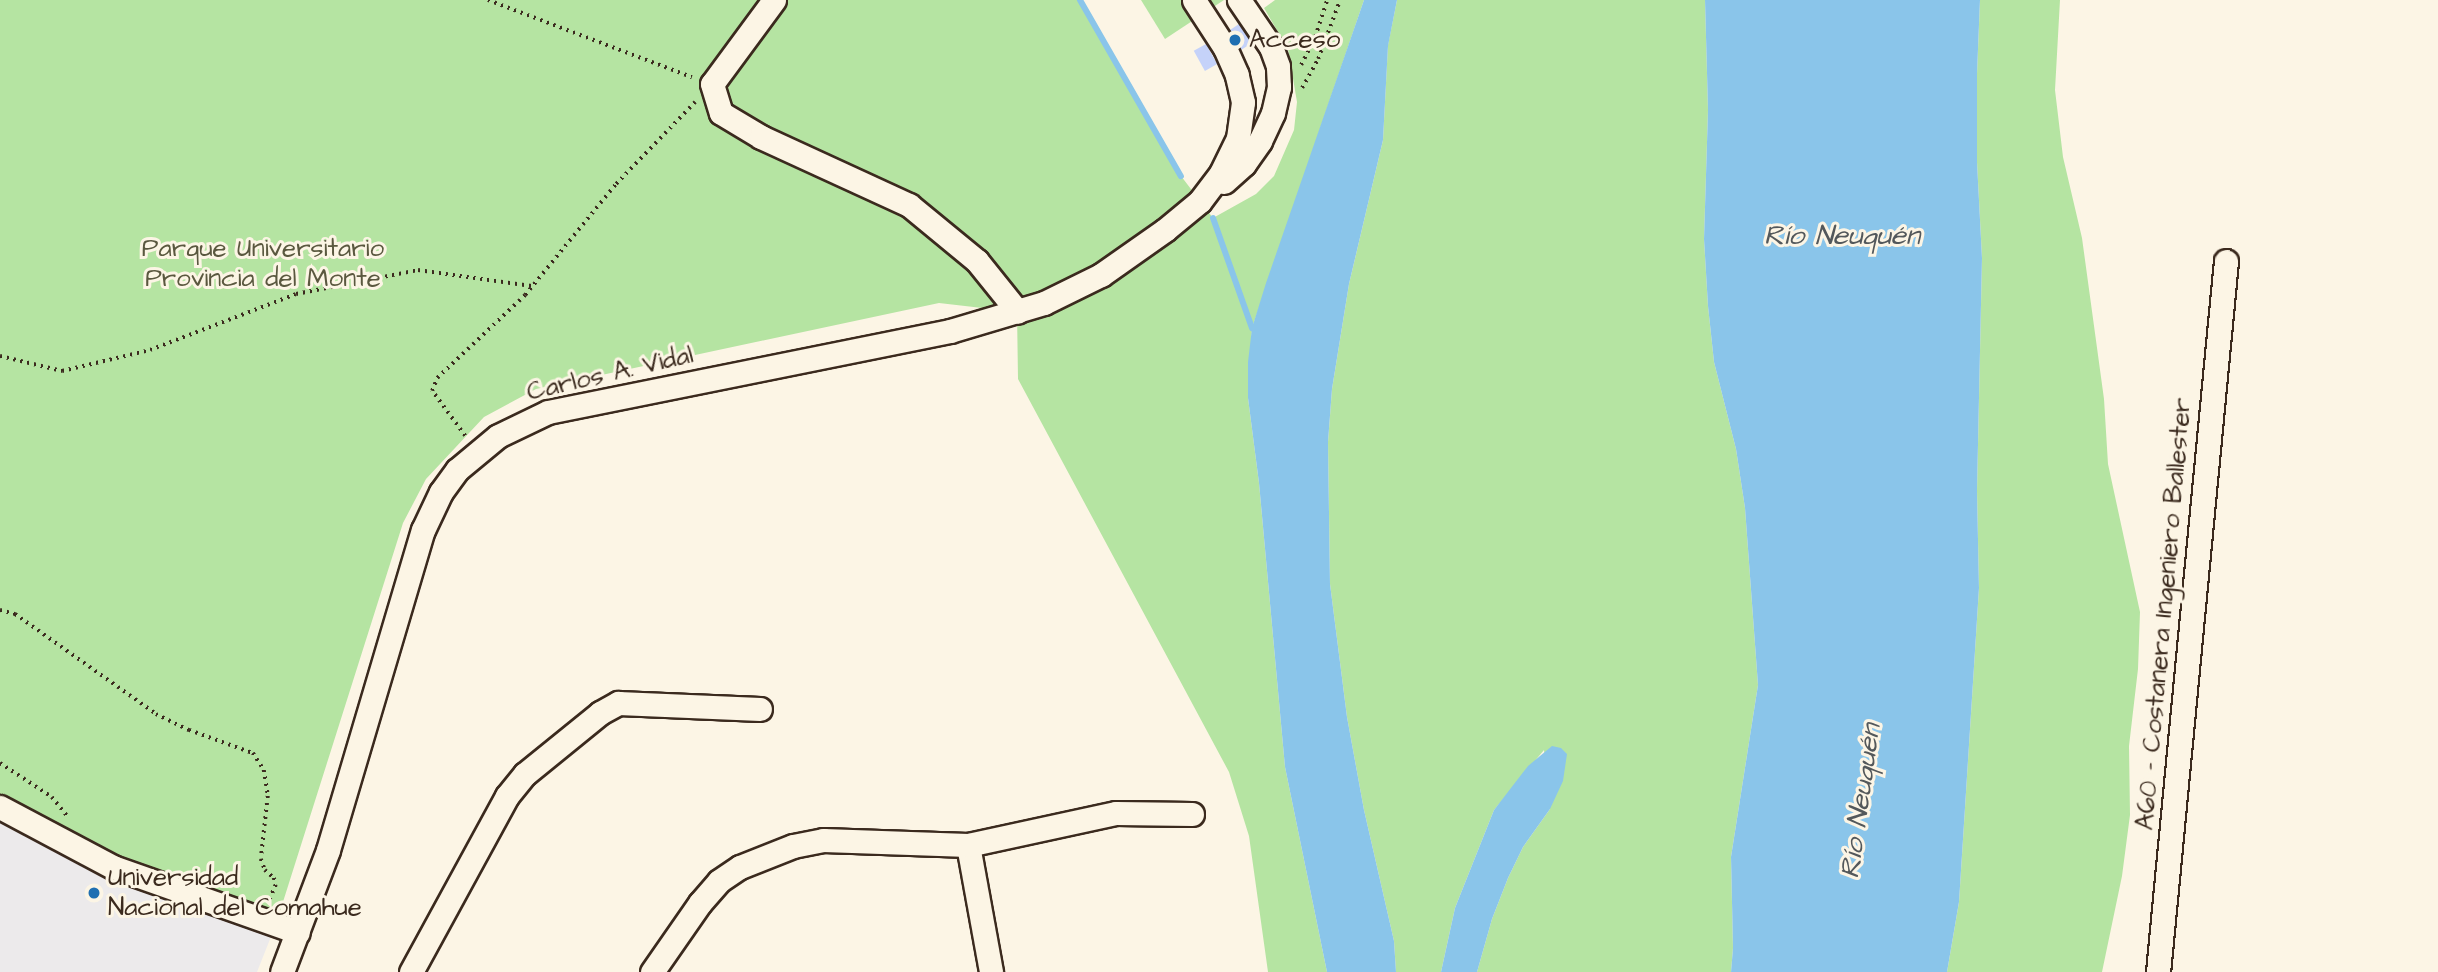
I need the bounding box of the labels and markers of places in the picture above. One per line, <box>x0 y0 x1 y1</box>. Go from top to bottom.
place label: Acceso <box>1249 24 1340 56</box>
marker: Acceso <box>1227 32 1243 48</box>
place label: Universidad Nacional del Comahue <box>108 862 362 924</box>
marker: Universidad Nacional del Comahue <box>86 885 102 901</box>

